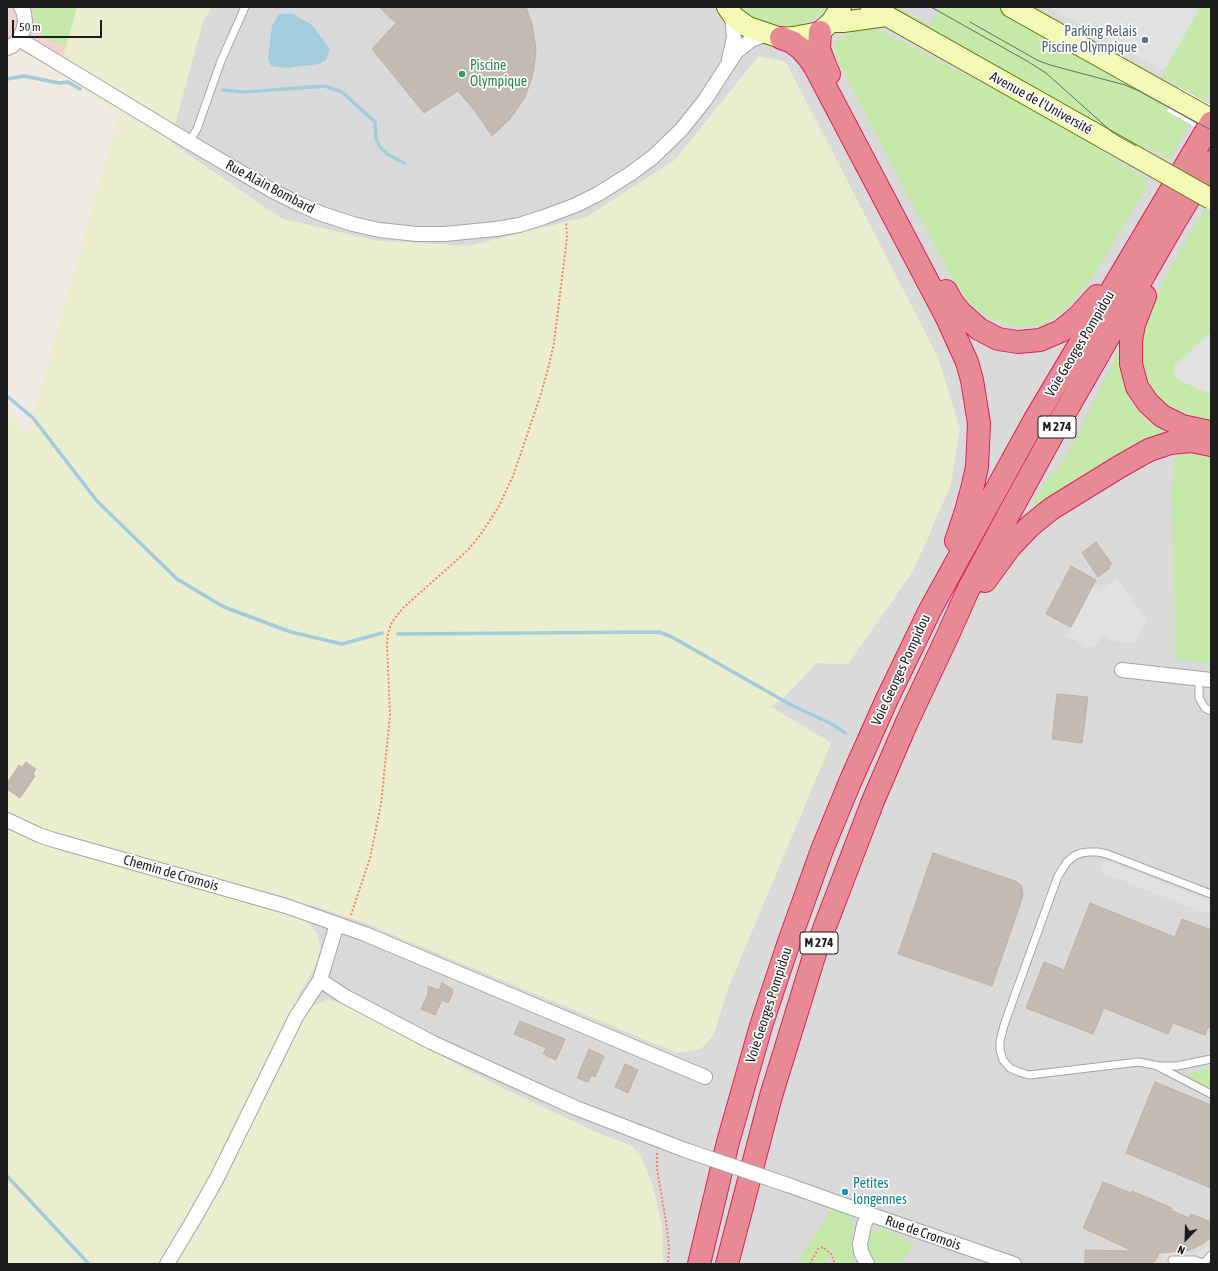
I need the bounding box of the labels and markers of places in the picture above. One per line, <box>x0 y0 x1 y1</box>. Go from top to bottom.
place label: Parking Relais Piscine Olympique <box>1042 24 1137 56</box>
marker: Parking Relais Piscine Olympique <box>1140 35 1150 45</box>
place label: Piscine Olympique <box>470 58 527 90</box>
marker: Piscine Olympique <box>457 69 467 79</box>
place label: Petites longennes <box>853 1176 907 1208</box>
marker: Petites longennes <box>840 1187 850 1197</box>

